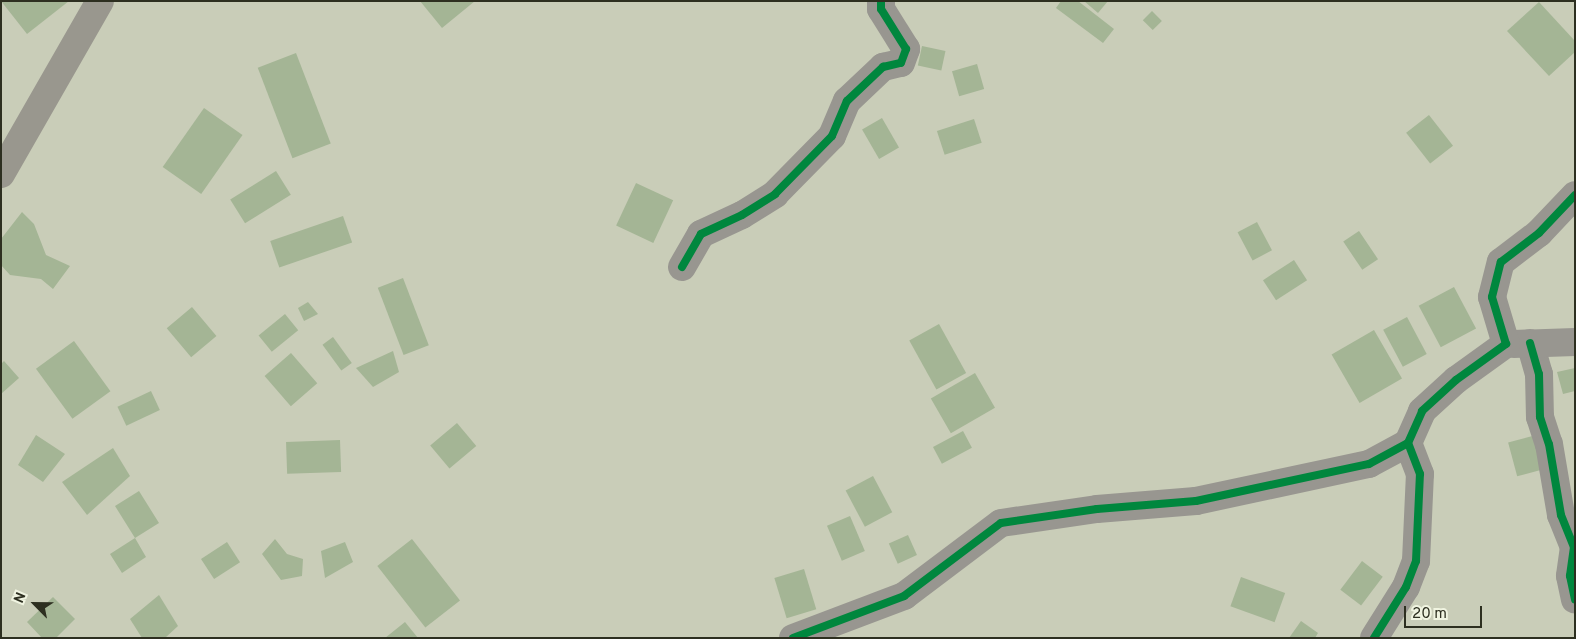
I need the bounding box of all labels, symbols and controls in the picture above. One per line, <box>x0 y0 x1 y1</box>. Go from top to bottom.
north arrow <box>10 579 60 629</box>
text: N <box>11 590 31 606</box>
scale bar <box>1406 596 1484 628</box>
text: 20 m <box>1412 605 1447 624</box>

